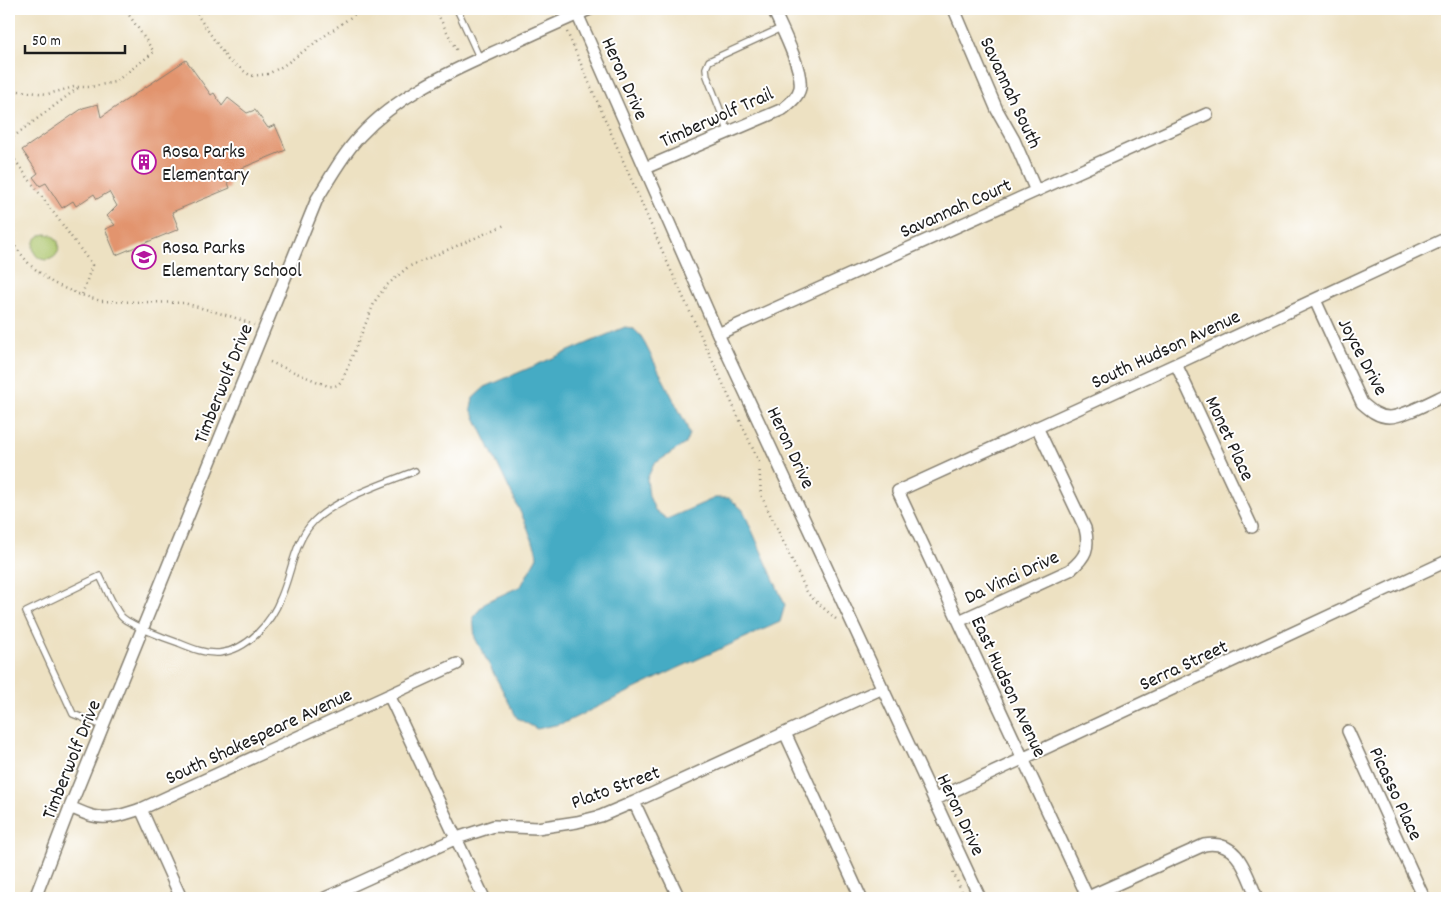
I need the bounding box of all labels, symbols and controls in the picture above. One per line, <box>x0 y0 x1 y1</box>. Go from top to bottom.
scale bar <box>25 22 125 54</box>
text: 50 m <box>32 31 61 53</box>
street label: Heron Drive <box>593 33 654 125</box>
street label: Savannah South <box>971 33 1047 154</box>
street label: Timberwolf Trail <box>656 81 779 156</box>
place label: Rosa Parks Elementary <box>162 139 250 190</box>
building icon: Rosa Parks Elementary <box>131 149 157 175</box>
street label: Savannah Court <box>896 173 1017 247</box>
place label: Rosa Parks Elementary School <box>162 235 302 286</box>
school or university icon: Rosa Parks Elementary School <box>131 244 157 270</box>
street label: South Hudson Avenue <box>1087 304 1246 398</box>
street label: Joyce Drive <box>1329 314 1394 401</box>
street label: Timberwolf Drive <box>188 320 262 448</box>
street label: Monet Place <box>1196 392 1260 486</box>
street label: Heron Drive <box>758 403 821 494</box>
street label: Da Vinci Drive <box>960 544 1064 613</box>
street label: East Hudson Avenue <box>962 612 1052 763</box>
street label: Serra Street <box>1135 634 1233 699</box>
street label: South Shakespeare Avenue <box>161 682 357 793</box>
street label: Timberwolf Drive <box>36 696 110 824</box>
street label: Picasso Place <box>1360 743 1428 846</box>
street label: Plato Street <box>568 760 664 818</box>
street label: Heron Drive <box>928 770 991 861</box>

